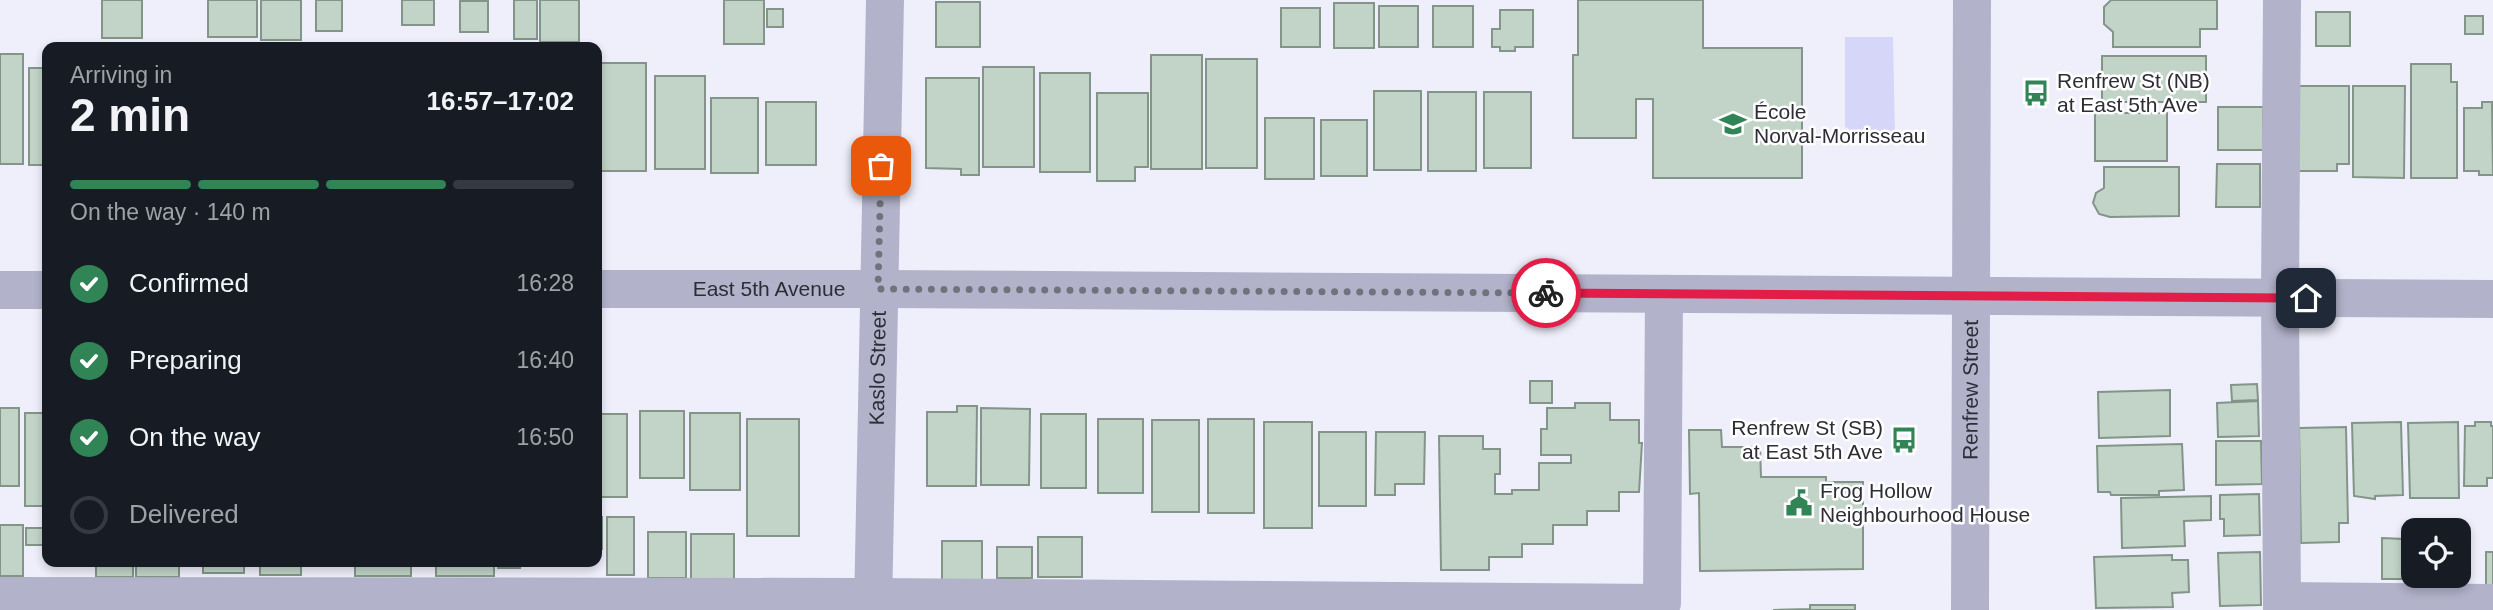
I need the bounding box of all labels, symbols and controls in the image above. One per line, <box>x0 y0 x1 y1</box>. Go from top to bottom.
text: Arriving in <box>70 62 172 88</box>
place label: Renfrew St (NB) at East 5th Ave <box>2057 69 2210 116</box>
bus stop icon: Renfrew St (NB) at East 5th Ave <box>2021 78 2051 108</box>
text: 16:57–17:02 <box>427 86 574 116</box>
text: 2 min <box>70 89 190 141</box>
place label: École Norval-Morrisseau <box>1754 100 1926 147</box>
school or university icon: École Norval-Morrisseau <box>1718 109 1748 139</box>
pin <box>851 136 911 196</box>
icon: bag <box>862 147 900 185</box>
text: On the way · 140 m <box>70 199 271 225</box>
courier <box>1511 258 1581 328</box>
icon: check <box>70 265 108 303</box>
text: Confirmed <box>129 268 249 298</box>
pin <box>2276 268 2336 328</box>
text: 16:28 <box>516 270 574 296</box>
icon: bike <box>1527 274 1565 312</box>
street label: East 5th Avenue <box>693 277 845 300</box>
icon: home <box>2287 279 2325 317</box>
street label: Kaslo Street <box>865 310 890 425</box>
street label: Renfrew Street <box>1958 320 1982 460</box>
icon: check <box>70 342 108 380</box>
text: Preparing <box>129 345 242 375</box>
text: 16:40 <box>516 347 574 373</box>
place label: Renfrew St (SB) at East 5th Ave <box>1731 416 1883 463</box>
icon: check <box>70 419 108 457</box>
text: On the way <box>129 422 261 452</box>
text: 16:50 <box>516 424 574 450</box>
bus stop icon: Renfrew St (SB) at East 5th Ave <box>1889 425 1919 455</box>
place label: Frog Hollow Neighbourhood House <box>1820 479 2030 526</box>
public building icon: Frog Hollow Neighbourhood House <box>1784 488 1814 518</box>
text: Delivered <box>129 499 239 529</box>
map controls <box>2401 518 2471 588</box>
button: locate <box>2401 518 2471 588</box>

